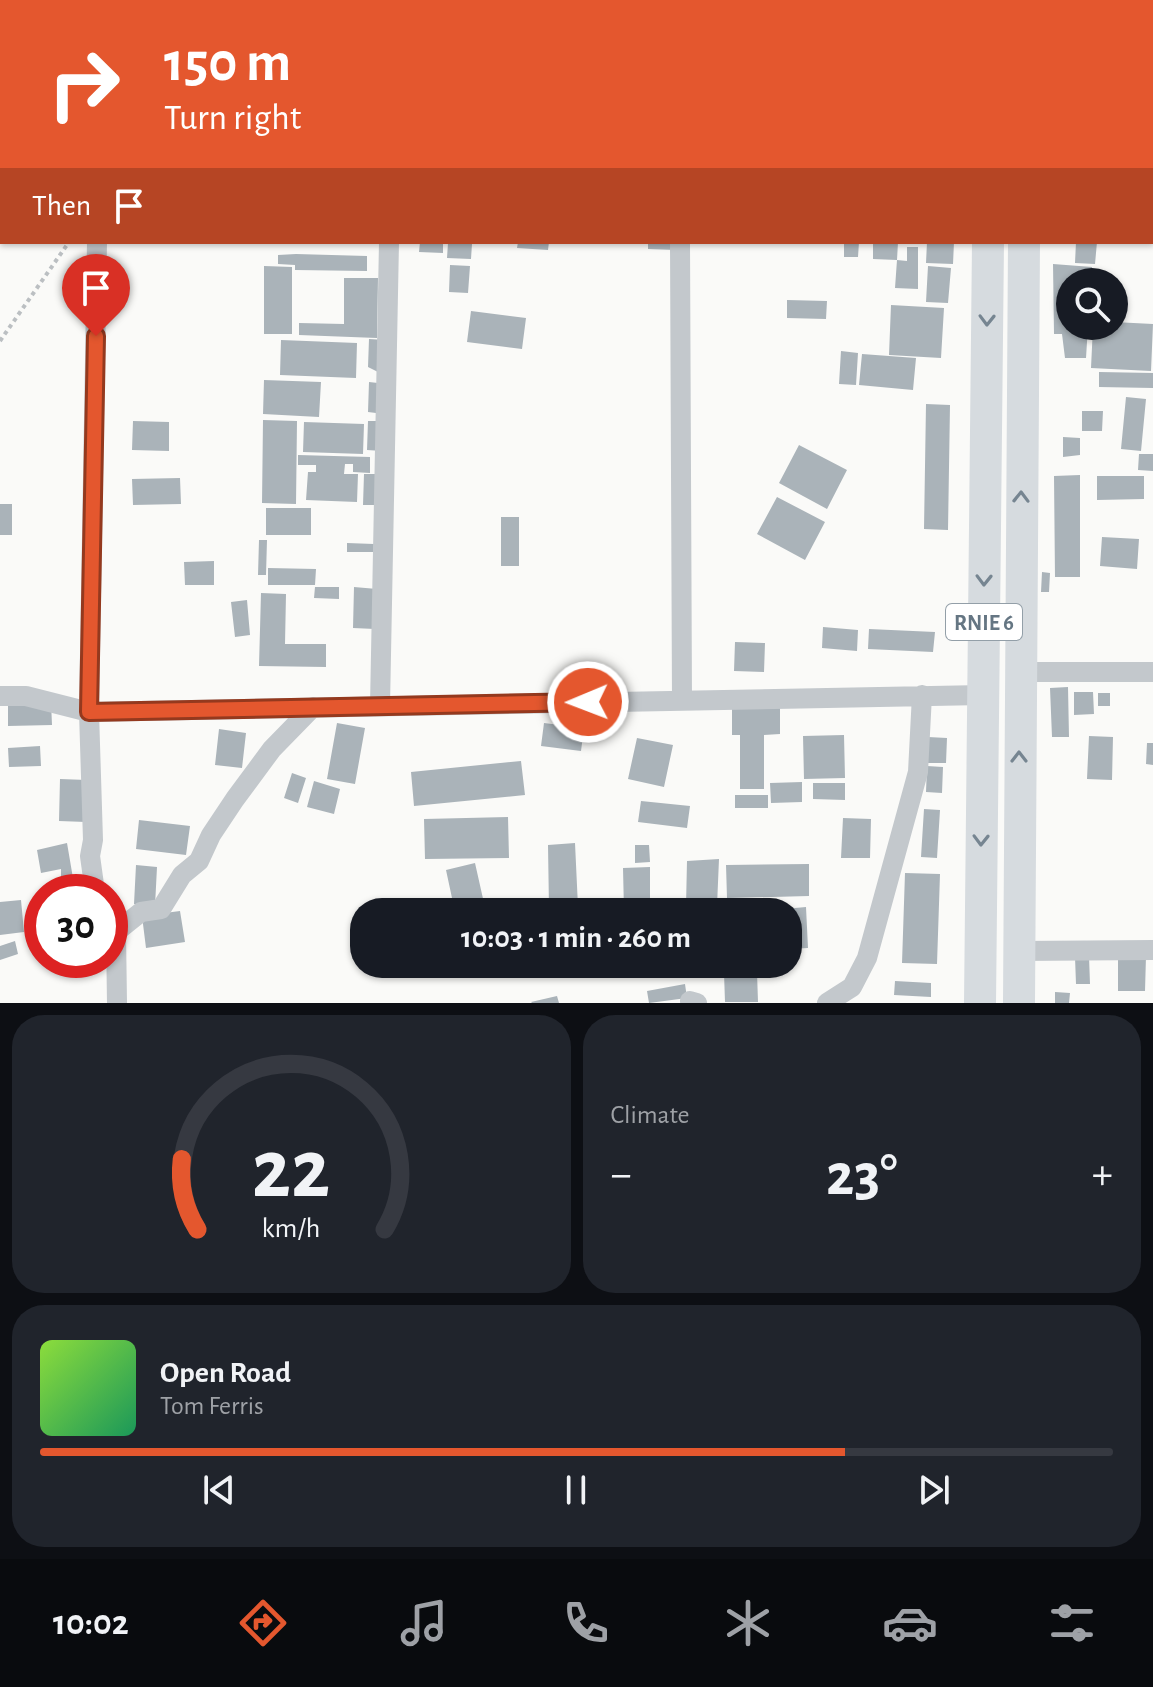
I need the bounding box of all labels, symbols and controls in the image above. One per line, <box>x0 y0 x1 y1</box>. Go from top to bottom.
icon: right <box>32 32 136 136</box>
text: 150 m <box>164 35 291 91</box>
text: Turn right <box>164 100 301 136</box>
icon: arrive <box>107 184 151 228</box>
text: Then <box>32 191 91 221</box>
pin <box>62 254 130 336</box>
icon: arrive <box>74 266 118 310</box>
map controls <box>1056 268 1128 340</box>
button: search <box>1056 268 1128 340</box>
one-way arrow <box>978 314 996 327</box>
one-way arrow <box>1013 490 1030 503</box>
one-way arrow <box>975 574 993 587</box>
road number: RNIE 6 <box>946 604 1022 640</box>
position arrow <box>546 660 630 744</box>
one-way arrow <box>1010 750 1028 763</box>
one-way arrow <box>973 834 990 847</box>
speed limit sign: 30 <box>24 874 128 978</box>
text: 10:03 · 1 min · 260 m <box>461 923 691 953</box>
text: Climate <box>611 1102 689 1128</box>
text: 22 <box>252 1129 330 1213</box>
text: 23° <box>826 1146 898 1206</box>
text: − <box>611 1153 632 1197</box>
text: + <box>1092 1153 1113 1197</box>
text: km/h <box>262 1214 321 1243</box>
text: Open Road <box>160 1358 291 1388</box>
text: Tom Ferris <box>160 1393 264 1419</box>
icon: previous <box>197 1468 241 1512</box>
icon: pause <box>554 1468 598 1512</box>
icon: next <box>912 1468 956 1512</box>
icon: directions <box>235 1595 291 1651</box>
icon: music <box>396 1595 452 1651</box>
icon: phone <box>558 1595 614 1651</box>
icon: climate <box>720 1595 776 1651</box>
icon: car <box>882 1595 938 1651</box>
icon: filters <box>1044 1595 1100 1651</box>
text: 10:02 <box>53 1605 129 1641</box>

